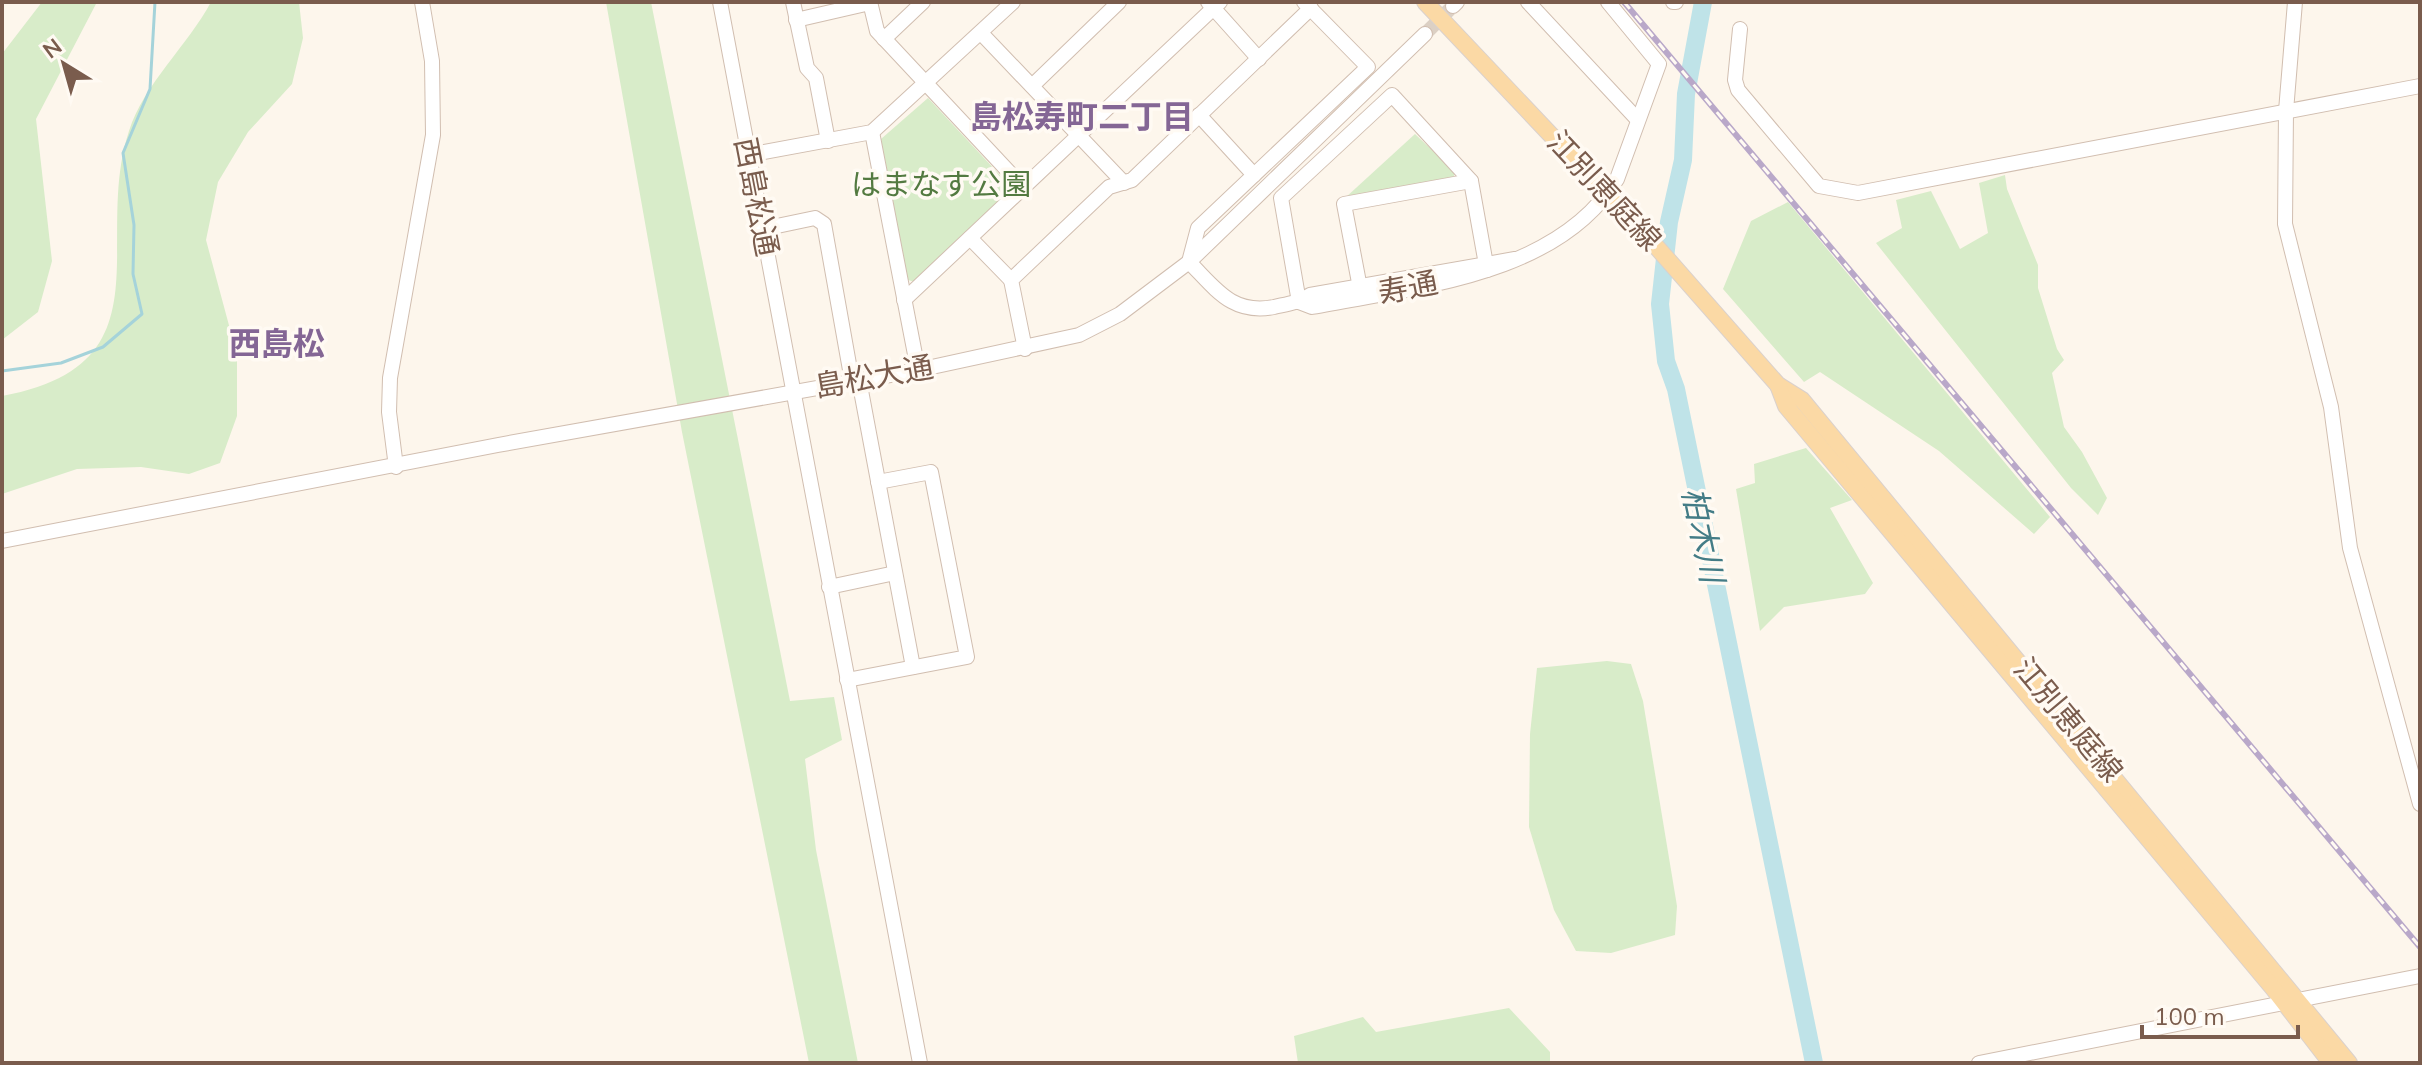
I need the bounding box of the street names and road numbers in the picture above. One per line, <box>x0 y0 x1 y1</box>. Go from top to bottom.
street label: 江別恵庭線 <box>1540 123 1670 258</box>
street label: 西島松通 <box>727 134 787 259</box>
street label: 寿通 <box>1375 263 1441 311</box>
street label: 島松大通 <box>811 347 936 405</box>
street label: 江別恵庭線 <box>2006 650 2132 789</box>

